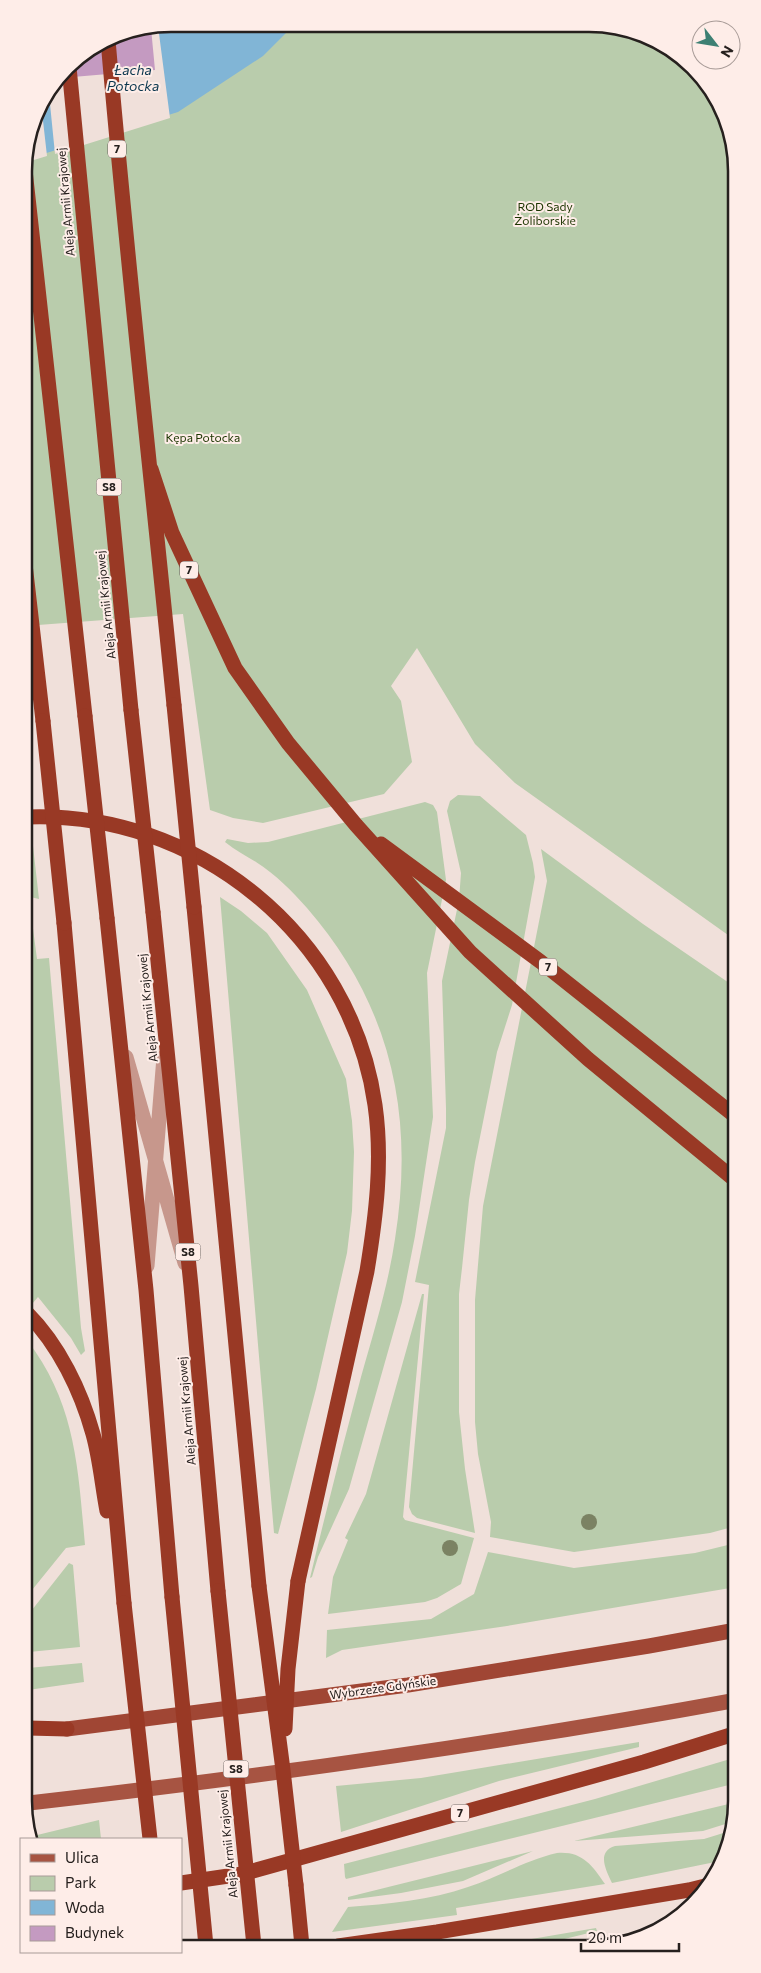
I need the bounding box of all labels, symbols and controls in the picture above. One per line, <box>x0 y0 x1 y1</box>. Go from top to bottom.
north arrow <box>691 20 741 70</box>
text: N <box>718 43 738 61</box>
water label: Łacha Potocka <box>107 61 159 94</box>
road number: 7 <box>108 140 126 158</box>
street label: Aleja Armii Krajowej <box>53 147 77 257</box>
park label: ROD Sady Żoliborskie <box>514 199 576 227</box>
park label: Kępa Potocka <box>166 430 240 444</box>
road number: S8 <box>96 478 122 496</box>
street label: Aleja Armii Krajowej <box>92 550 118 660</box>
road number: 7 <box>180 562 198 578</box>
street label: Aleja Armii Krajowej <box>134 953 160 1063</box>
road number: 7 <box>539 959 557 976</box>
road number: S8 <box>176 1244 200 1260</box>
street label: Aleja Armii Krajowej <box>174 1356 198 1466</box>
street label: Wybrzeże Gdyńskie <box>329 1673 437 1701</box>
road number: S8 <box>224 1760 248 1778</box>
street label: Aleja Armii Krajowej <box>214 1789 240 1899</box>
road number: 7 <box>451 1805 469 1822</box>
legend <box>20 1838 182 1953</box>
text: Ulica <box>65 1848 99 1866</box>
text: Park <box>65 1873 96 1891</box>
text: Woda <box>65 1898 105 1916</box>
scale bar <box>581 1920 678 1952</box>
text: Budynek <box>65 1923 124 1941</box>
text: 20 m <box>588 1928 622 1946</box>

